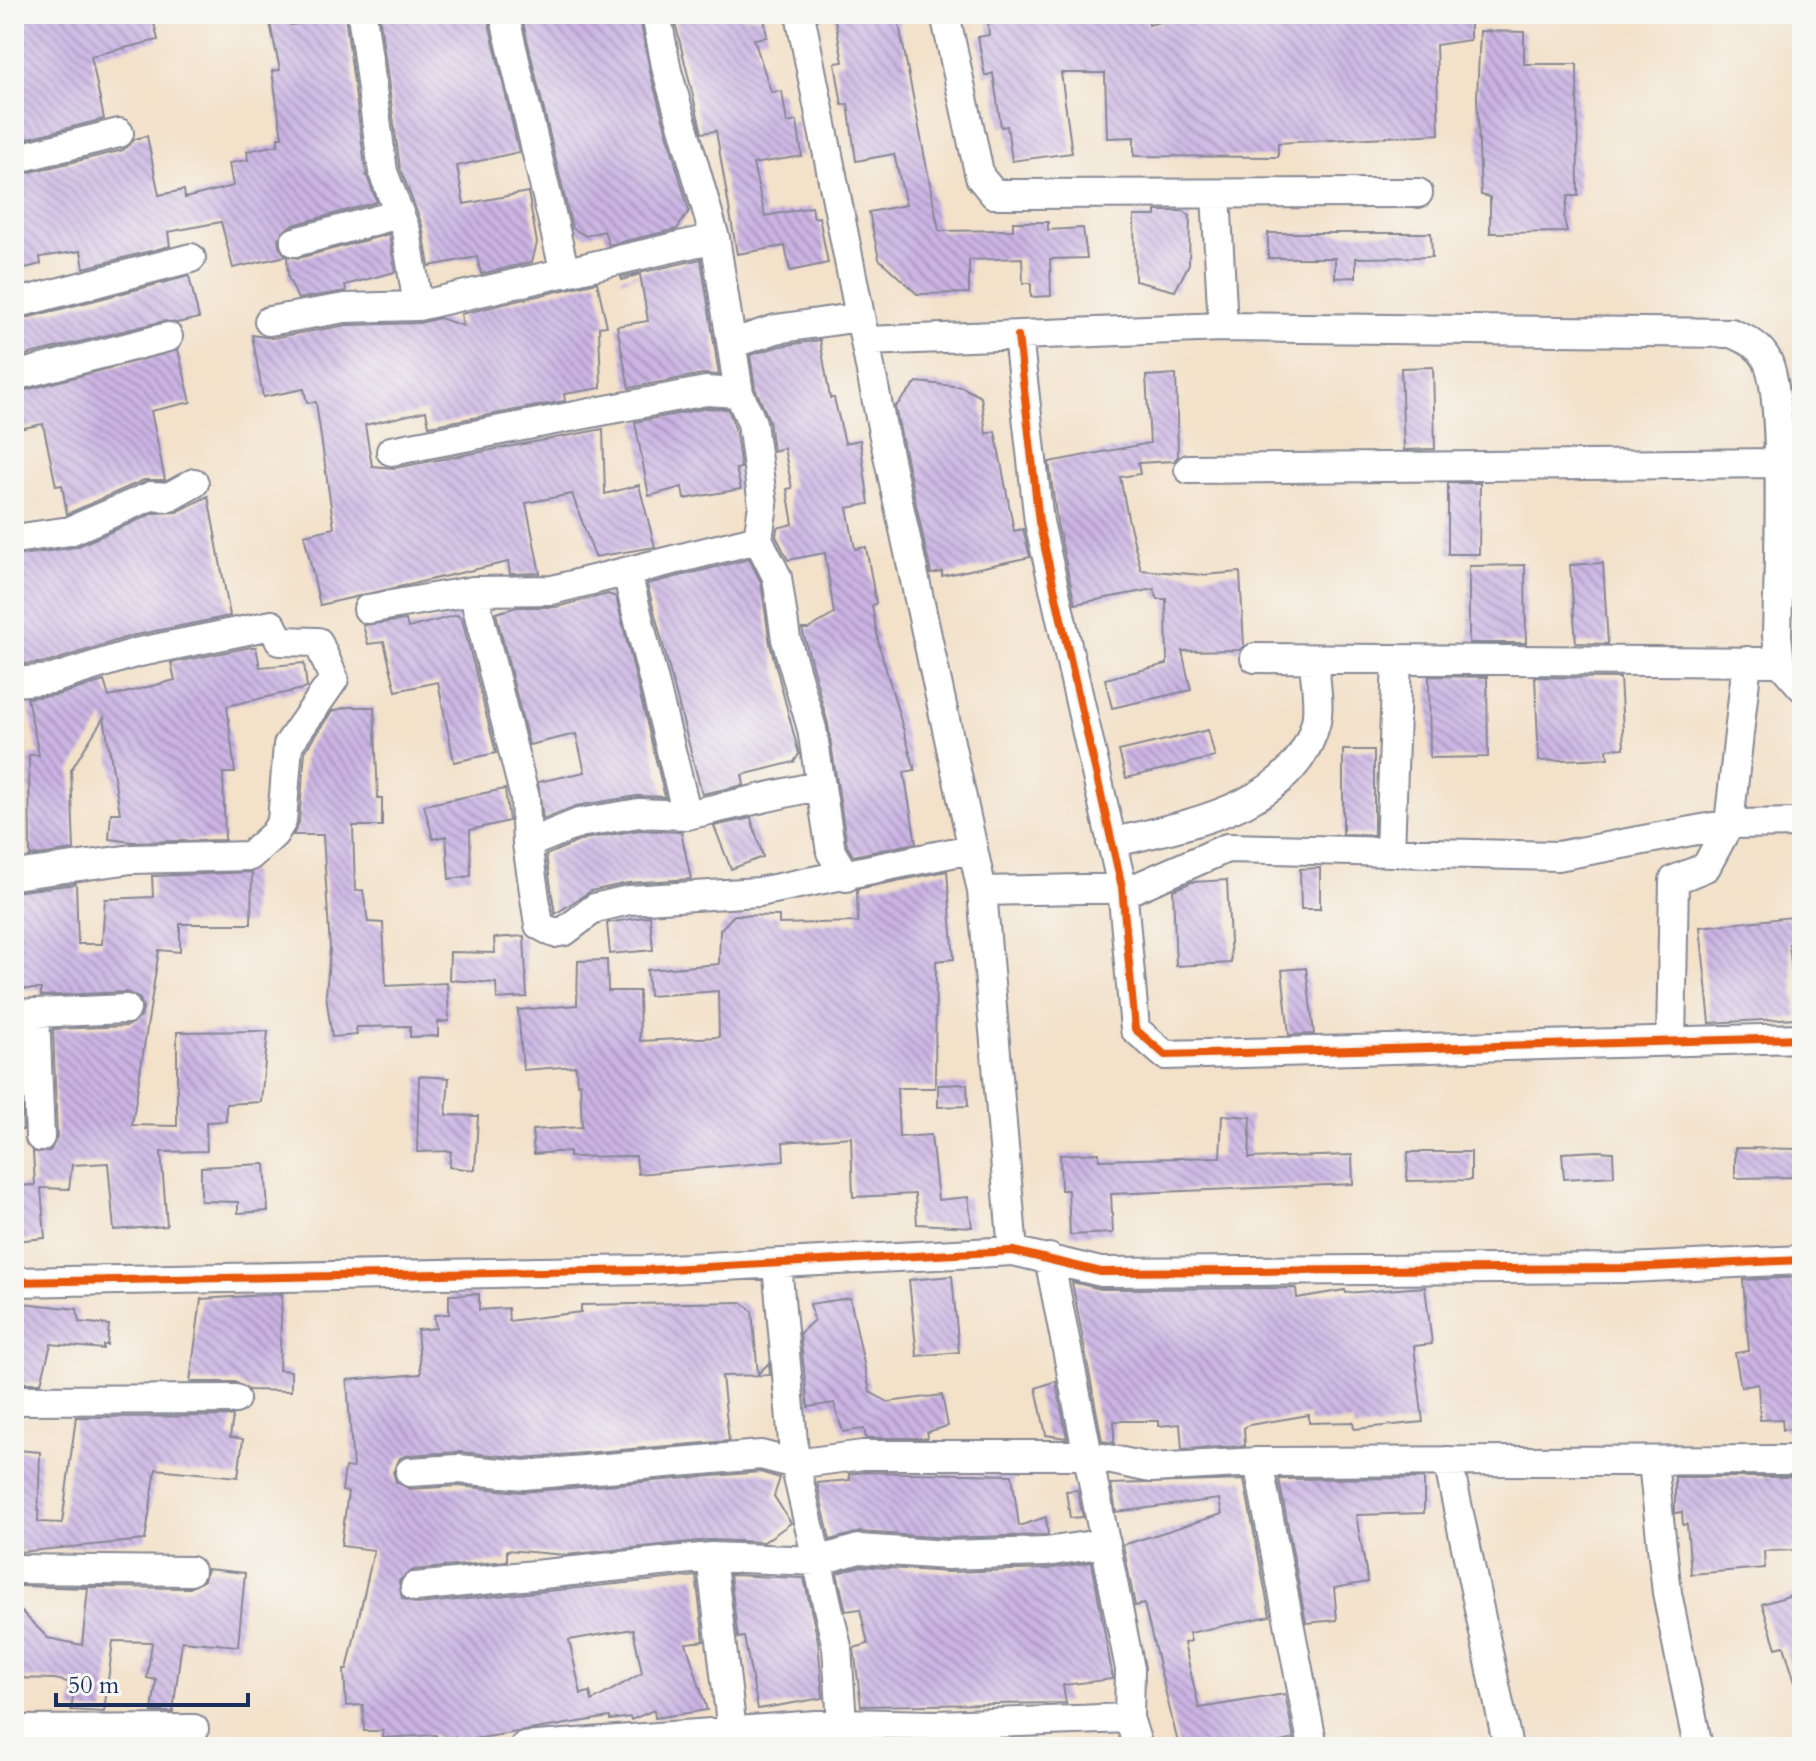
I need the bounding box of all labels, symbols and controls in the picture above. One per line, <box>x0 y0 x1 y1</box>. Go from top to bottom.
scale bar <box>56 1657 248 1707</box>
text: 50 m <box>68 1669 120 1702</box>

